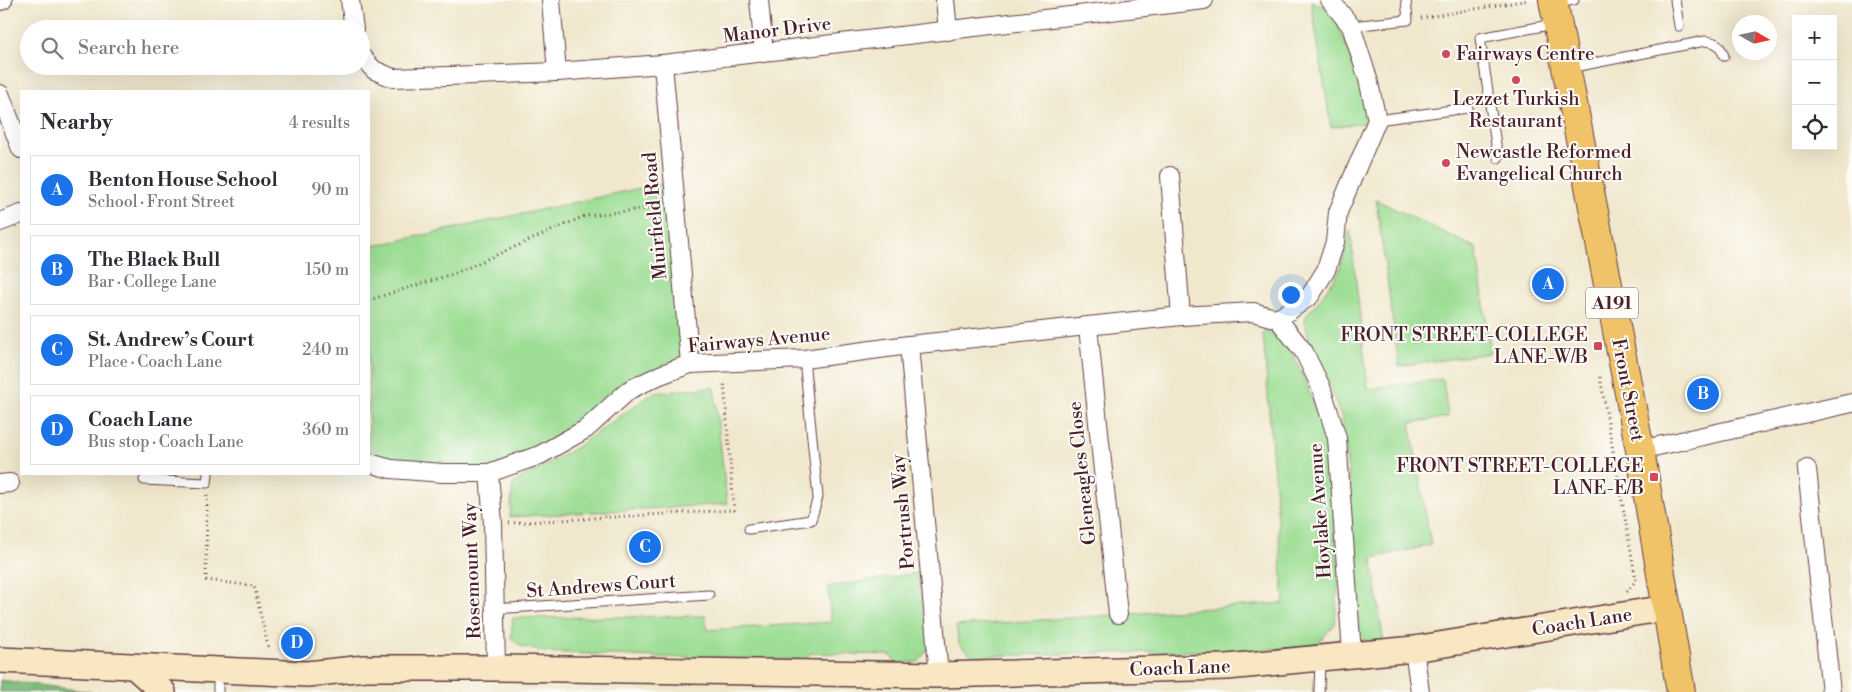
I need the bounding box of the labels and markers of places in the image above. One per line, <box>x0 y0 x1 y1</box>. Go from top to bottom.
place label: Fairways Centre <box>1456 42 1595 66</box>
marker: Fairways Centre <box>1440 48 1452 60</box>
marker: Lezzet Turkish Restaurant <box>1510 74 1522 86</box>
place label: Lezzet Turkish Restaurant <box>1452 87 1580 133</box>
place label: Newcastle Reformed Evangelical Church <box>1456 140 1632 186</box>
marker: Newcastle Reformed Evangelical Church <box>1440 157 1452 169</box>
pin: A <box>1532 265 1564 303</box>
place label: FRONT STREET-COLLEGE LANE-W/B <box>1340 323 1588 369</box>
marker: FRONT STREET-COLLEGE LANE-W/B <box>1592 340 1604 352</box>
pin: B <box>1687 375 1719 413</box>
place label: FRONT STREET-COLLEGE LANE-E/B <box>1396 454 1644 500</box>
marker: FRONT STREET-COLLEGE LANE-E/B <box>1648 471 1660 483</box>
pin: C <box>629 528 661 566</box>
pin: D <box>281 624 313 662</box>

